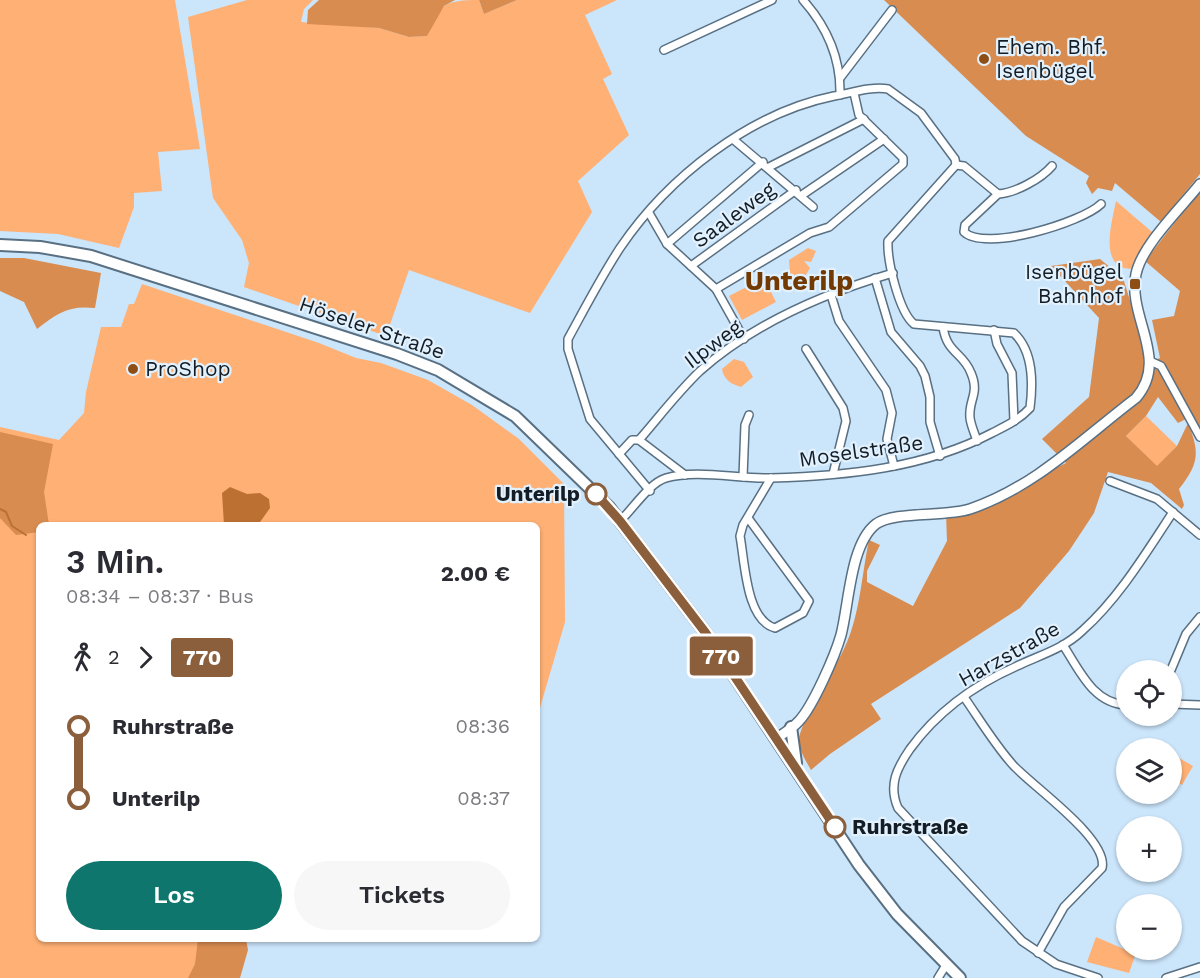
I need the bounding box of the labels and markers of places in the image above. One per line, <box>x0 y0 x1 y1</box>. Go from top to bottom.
place label: Ehem. Bhf. Isenbügel <box>996 34 1106 83</box>
marker: Ehem. Bhf. Isenbügel <box>977 52 991 66</box>
place label: Isenbügel Bahnhof <box>1025 259 1124 308</box>
marker: Isenbügel Bahnhof <box>1128 277 1142 291</box>
place label: ProShop <box>145 356 231 381</box>
marker: ProShop <box>126 362 140 376</box>
place label: Unterilp <box>496 481 580 506</box>
marker: Unterilp <box>585 483 607 505</box>
place label: Ruhrstraße <box>852 814 968 839</box>
marker: Ruhrstraße <box>824 816 846 838</box>

